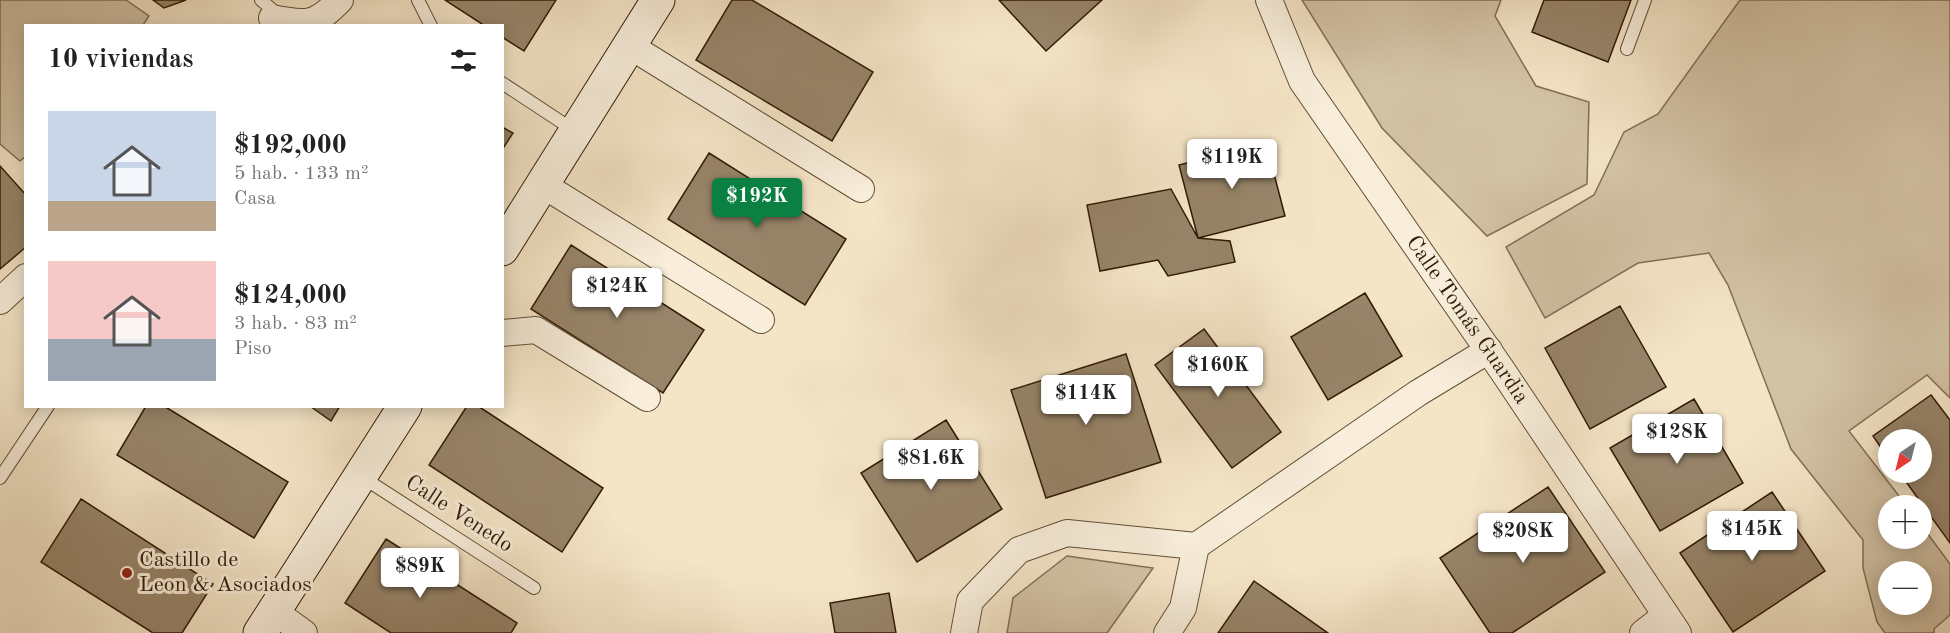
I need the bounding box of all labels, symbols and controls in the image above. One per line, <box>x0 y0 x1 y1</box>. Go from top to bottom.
icon: filters <box>447 44 480 77</box>
text: 10 viviendas <box>48 47 194 73</box>
text: $192,000 <box>234 133 347 159</box>
icon: home <box>96 135 168 207</box>
pin: $119K <box>1190 139 1274 190</box>
text: $119K <box>1201 148 1263 168</box>
text: 5 hab. · 133 m² <box>234 164 368 184</box>
pin: $192K <box>715 178 799 229</box>
text: $192K <box>726 187 788 207</box>
text: Casa <box>234 189 276 209</box>
street label: Calle Tomás Guardia <box>1402 232 1533 408</box>
pin: $124K <box>575 268 659 319</box>
text: $124K <box>586 277 648 297</box>
text: $124,000 <box>234 283 347 309</box>
icon: home <box>96 285 168 357</box>
text: 3 hab. · 83 m² <box>234 314 357 334</box>
text: Piso <box>234 339 272 359</box>
pin: $160K <box>1176 347 1260 398</box>
text: $160K <box>1187 356 1249 376</box>
pin: $114K <box>1044 375 1128 426</box>
text: $114K <box>1055 384 1117 404</box>
pin: $128K <box>1635 414 1719 465</box>
text: $128K <box>1646 423 1708 443</box>
north arrow <box>1878 429 1932 483</box>
map controls <box>1878 429 1932 615</box>
pin: $81.6K <box>882 440 980 491</box>
text: $81.6K <box>897 449 965 469</box>
street label: Calle Venedo <box>401 471 517 557</box>
button: + <box>1878 495 1932 549</box>
pin: $145K <box>1710 511 1794 562</box>
pin: $208K <box>1481 513 1565 564</box>
text: $145K <box>1721 520 1783 540</box>
text: $208K <box>1492 522 1554 542</box>
pin: $89K <box>384 548 456 599</box>
place label: Castillo de Leon & Asociados <box>139 549 312 596</box>
text: $89K <box>395 557 445 577</box>
button: − <box>1878 561 1932 615</box>
marker: Castillo de Leon & Asociados <box>120 566 134 580</box>

